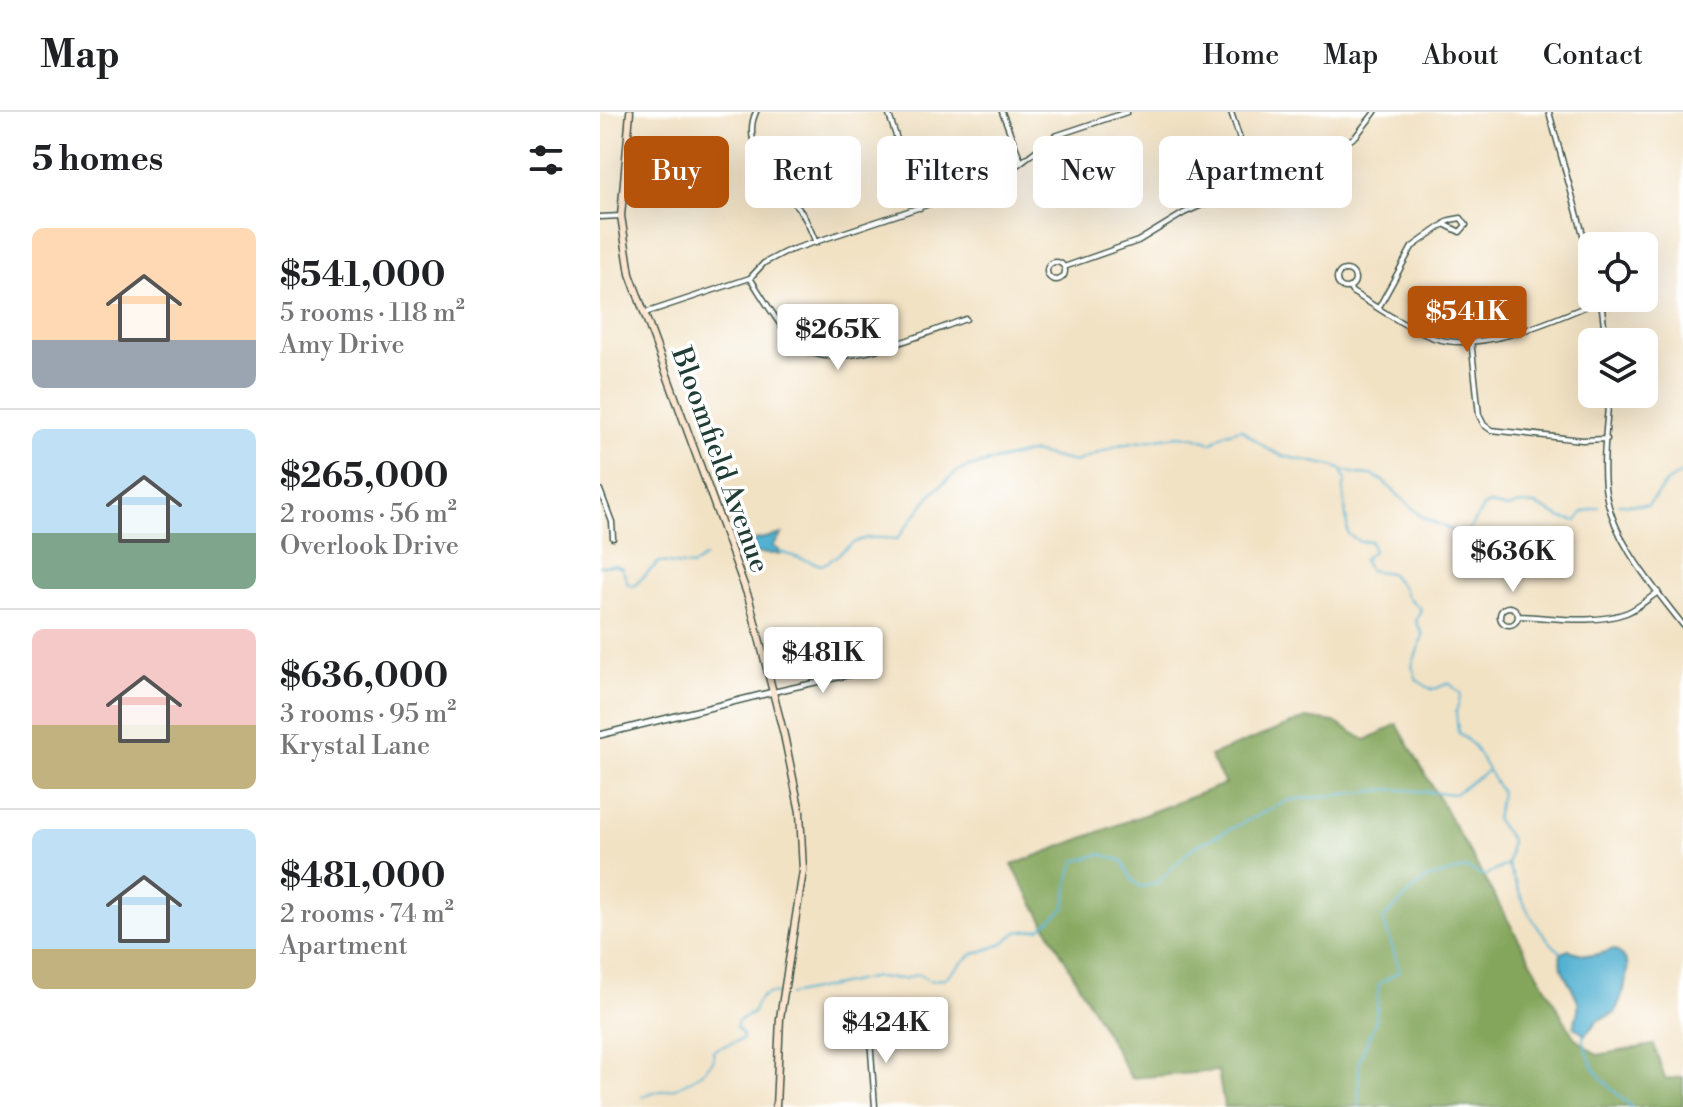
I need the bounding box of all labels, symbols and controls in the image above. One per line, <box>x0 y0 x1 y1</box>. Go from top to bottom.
text: Map <box>40 32 120 79</box>
text: Home <box>1203 38 1279 73</box>
text: Map <box>1323 38 1378 73</box>
text: About <box>1422 38 1499 73</box>
text: Contact <box>1543 38 1643 73</box>
chip: Buy <box>624 136 729 208</box>
chip: Rent <box>745 136 861 208</box>
chip: Filters <box>877 136 1017 208</box>
chip: New <box>1033 136 1143 208</box>
chip: Apartment <box>1159 136 1352 208</box>
icon: filters <box>524 138 568 182</box>
text: 5 homes <box>32 139 163 181</box>
map controls <box>1578 232 1658 408</box>
button: locate <box>1578 232 1658 312</box>
text: $541,000 <box>280 255 446 297</box>
icon: home <box>96 260 192 356</box>
pin: $541K <box>1411 286 1523 354</box>
text: $541K <box>1426 296 1508 328</box>
text: 5 rooms · 118 m² <box>280 297 465 329</box>
pin: $265K <box>782 304 894 372</box>
text: $265K <box>795 314 881 346</box>
button: layers <box>1578 328 1658 408</box>
text: Amy Drive <box>280 329 405 361</box>
street label: Bloomfield Avenue <box>663 341 777 578</box>
text: $265,000 <box>280 456 449 498</box>
icon: home <box>96 461 192 557</box>
text: 2 rooms · 56 m² <box>280 498 457 530</box>
pin: $636K <box>1457 526 1569 594</box>
text: Overlook Drive <box>280 530 459 562</box>
text: $636K <box>1471 536 1555 568</box>
pin: $481K <box>767 627 879 695</box>
text: $481K <box>782 637 864 669</box>
text: $636,000 <box>280 656 448 698</box>
icon: home <box>96 661 192 757</box>
text: 3 rooms · 95 m² <box>280 698 456 730</box>
text: Krystal Lane <box>280 730 430 762</box>
text: $481,000 <box>280 856 445 898</box>
icon: home <box>96 861 192 957</box>
text: 2 rooms · 74 m² <box>280 898 454 930</box>
text: Apartment <box>280 930 408 962</box>
pin: $424K <box>830 997 942 1065</box>
text: $424K <box>842 1007 930 1039</box>

